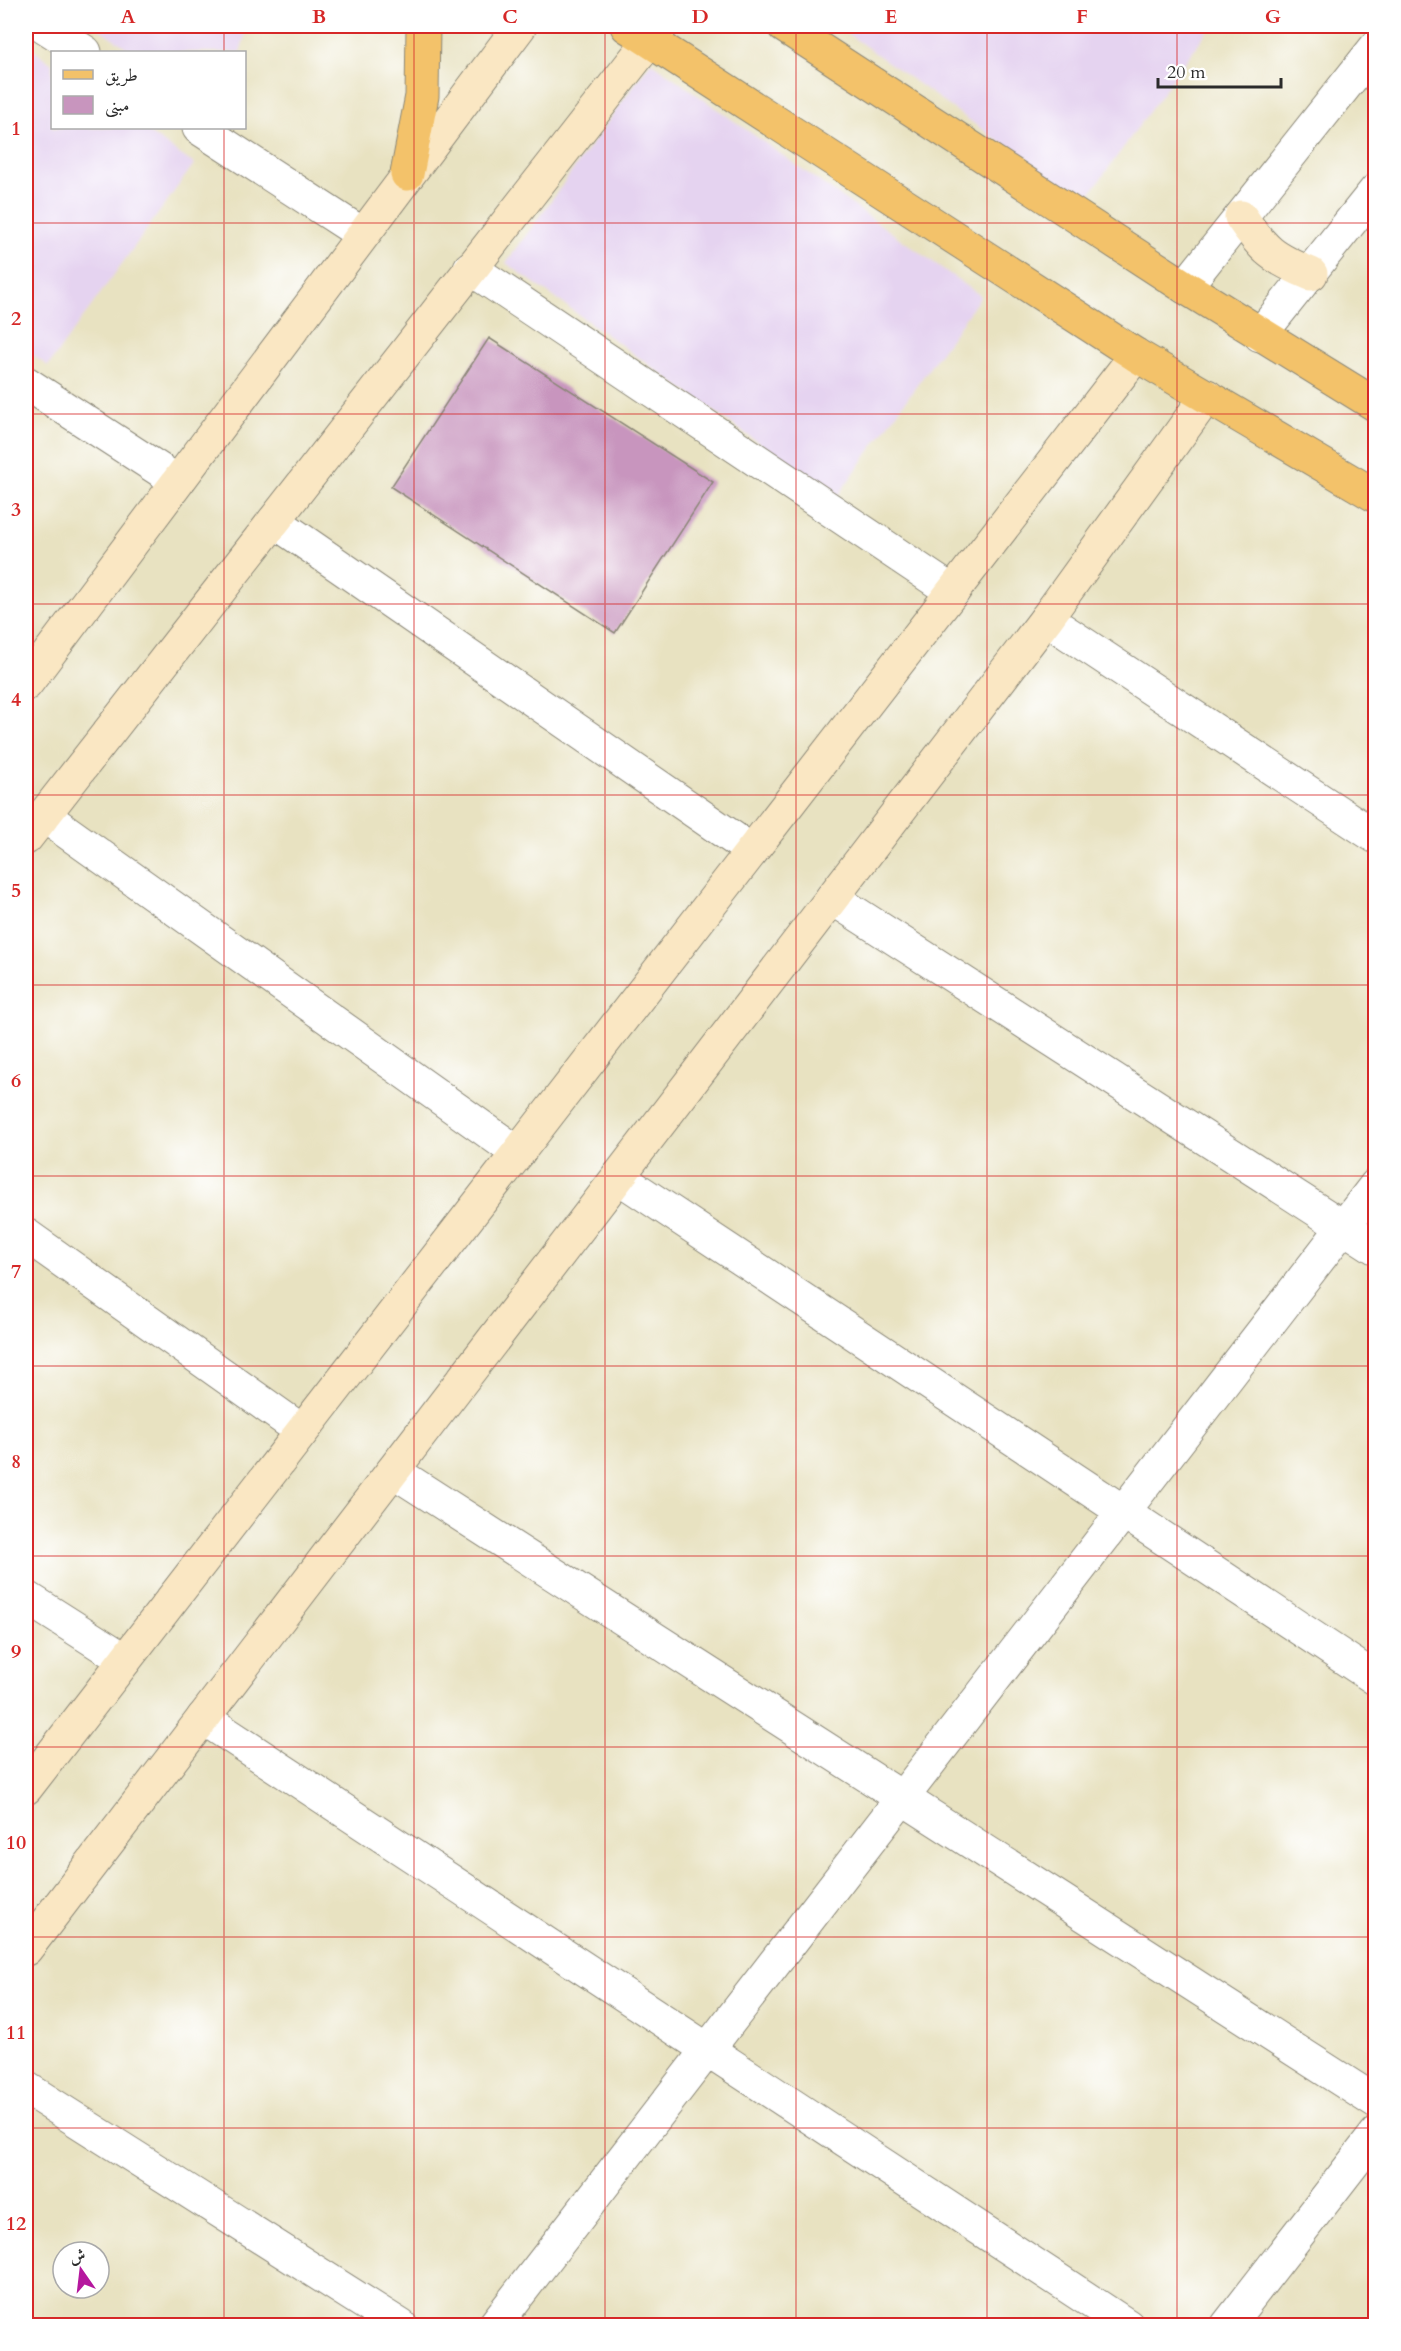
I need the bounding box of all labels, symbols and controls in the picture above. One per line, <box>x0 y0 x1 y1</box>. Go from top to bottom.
text: A <box>120 3 136 30</box>
text: B <box>312 3 326 30</box>
text: C <box>502 3 518 30</box>
text: D <box>691 3 709 30</box>
text: E <box>885 3 897 30</box>
text: F <box>1076 3 1088 30</box>
text: G <box>1265 3 1281 30</box>
legend <box>51 51 246 129</box>
scale bar <box>1158 51 1281 89</box>
text: 20 m <box>1167 60 1206 85</box>
text: طريق <box>105 63 138 88</box>
text: مبنى <box>105 93 130 118</box>
text: 1 <box>11 115 21 142</box>
text: 2 <box>11 305 21 332</box>
text: 3 <box>11 496 21 523</box>
text: 4 <box>11 686 21 713</box>
text: 5 <box>11 877 21 904</box>
text: 6 <box>11 1067 21 1094</box>
text: 7 <box>11 1258 21 1285</box>
text: 8 <box>11 1448 21 1475</box>
text: 9 <box>11 1638 21 1665</box>
text: 10 <box>6 1829 26 1856</box>
text: 11 <box>6 2019 26 2046</box>
text: 12 <box>6 2210 26 2237</box>
north arrow <box>51 2240 111 2300</box>
text: ش <box>67 2244 88 2269</box>

